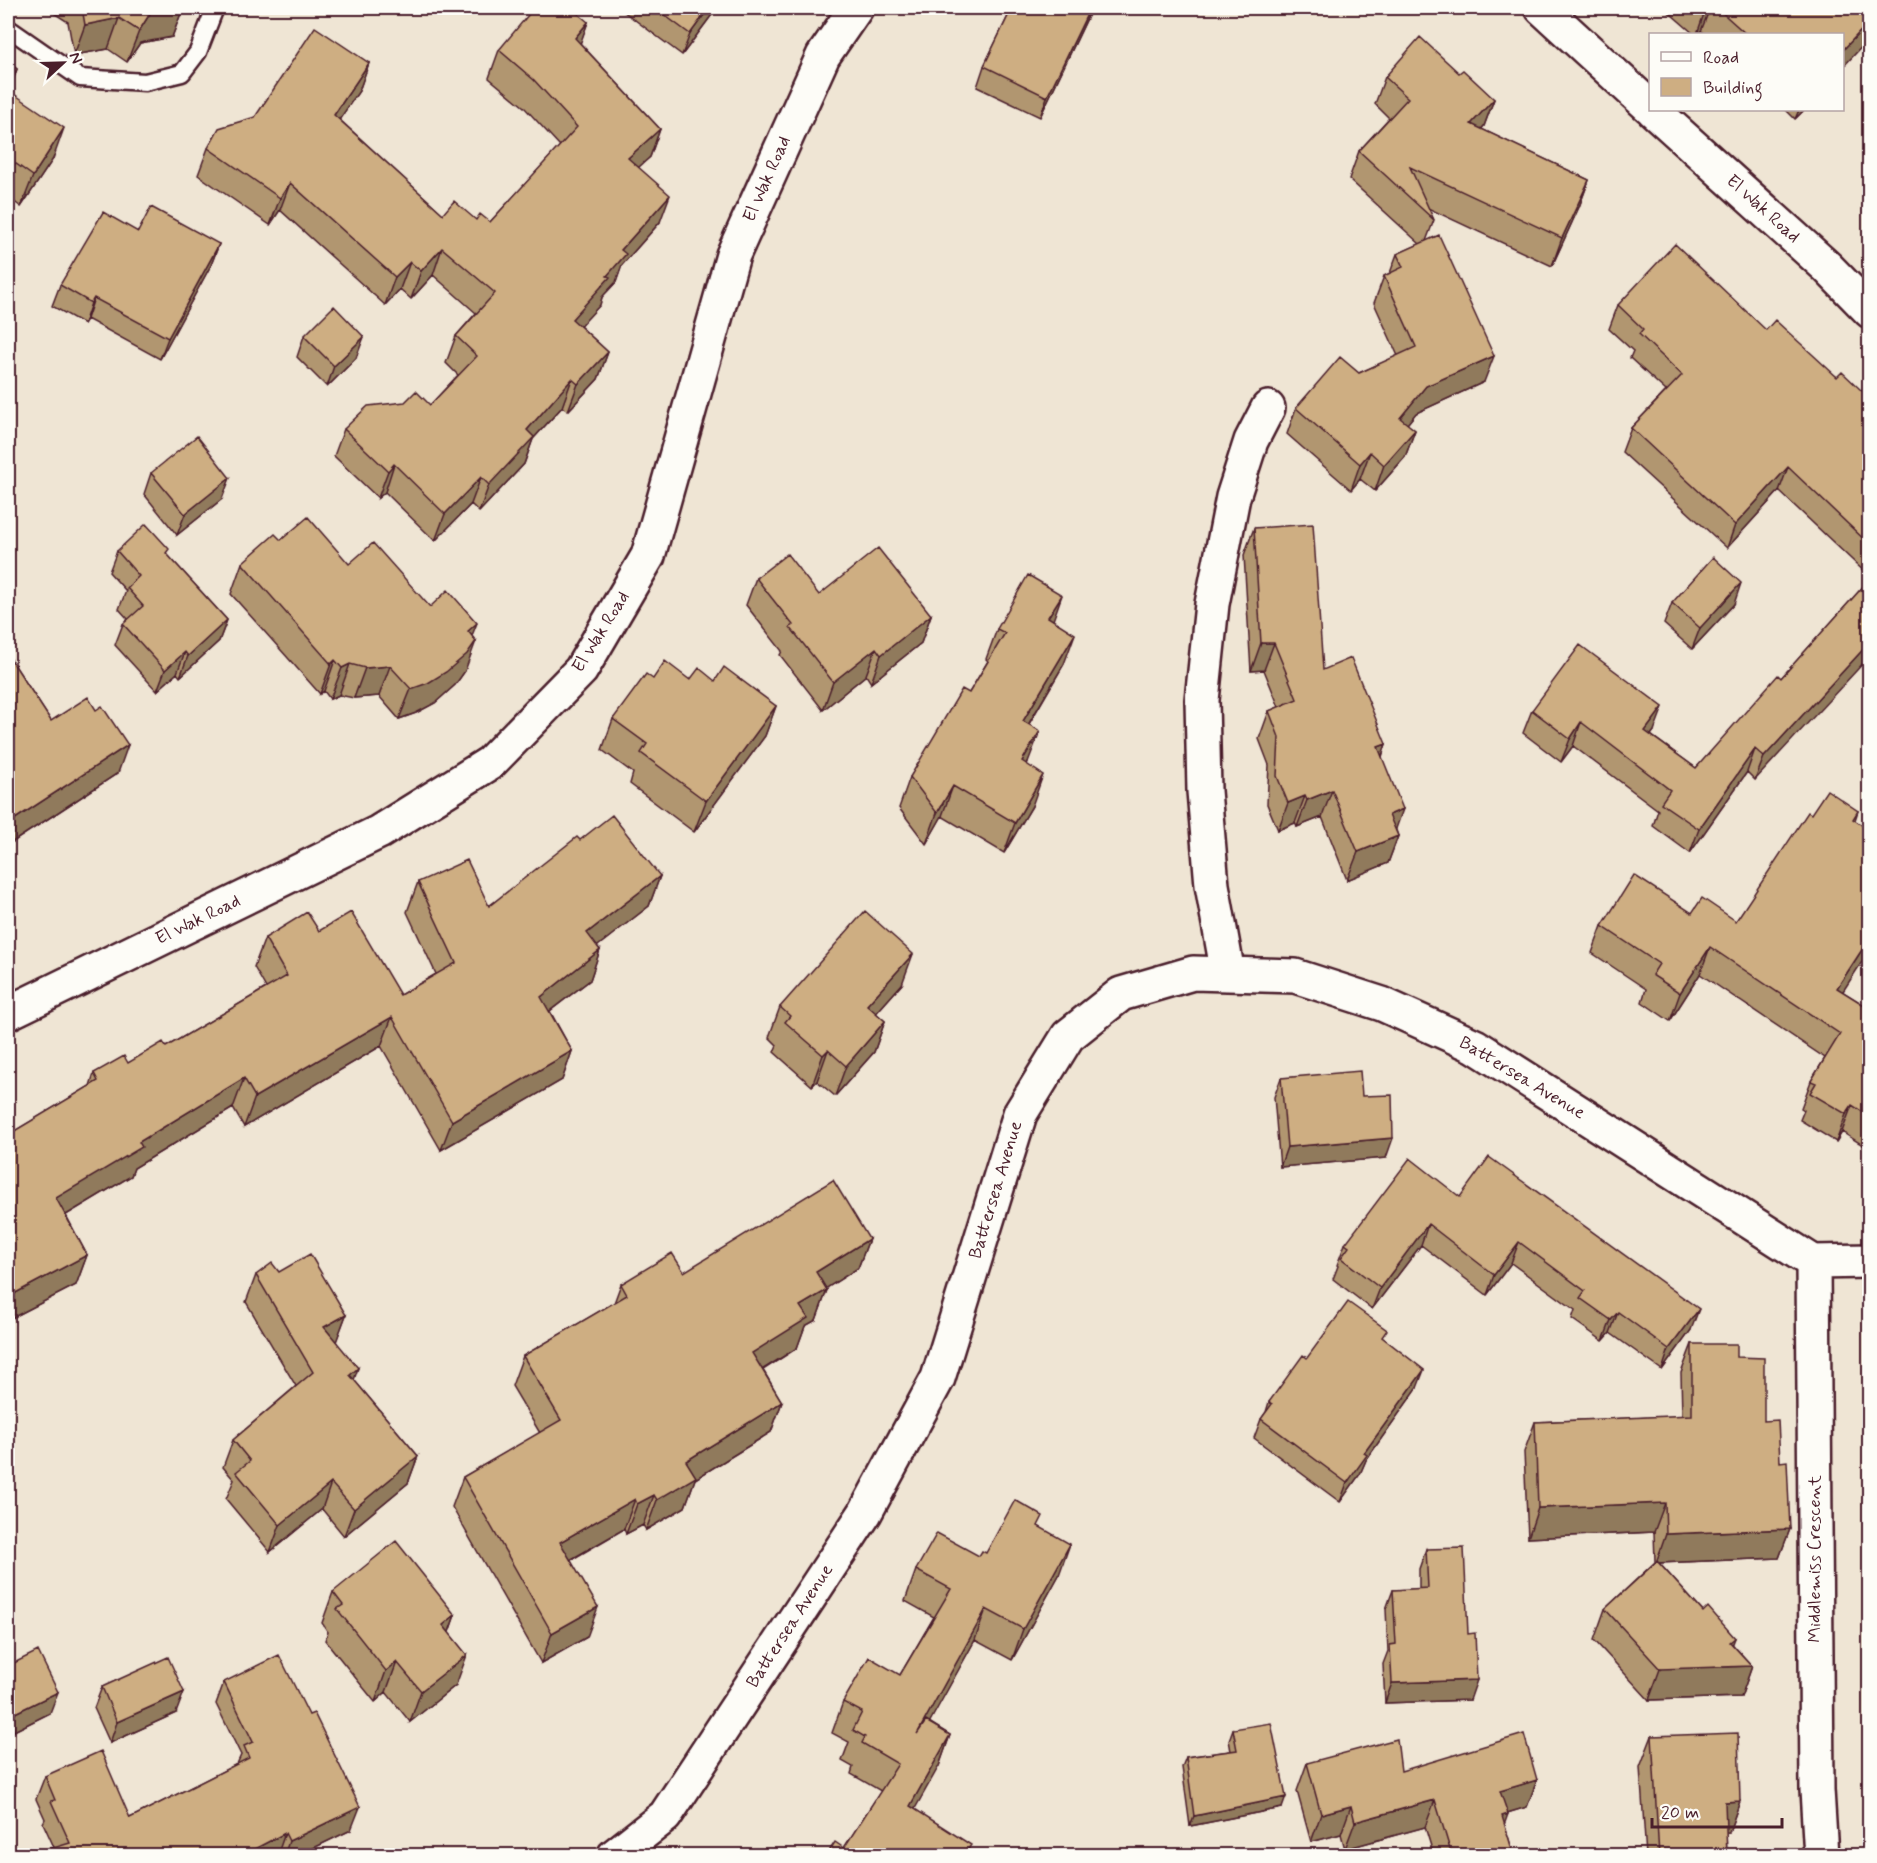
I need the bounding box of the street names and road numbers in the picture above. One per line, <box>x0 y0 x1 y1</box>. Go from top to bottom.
street label: El Wak Road <box>737 132 797 226</box>
street label: El Wak Road <box>1721 169 1805 249</box>
street label: El Wak Road <box>567 587 635 677</box>
street label: El Wak Road <box>152 889 244 951</box>
street label: Battersea Avenue <box>1455 1031 1590 1125</box>
street label: Battersea Avenue <box>964 1118 1028 1262</box>
street label: Middlemiss Crescent <box>1803 1475 1827 1643</box>
street label: Battersea Avenue <box>741 1559 839 1693</box>

